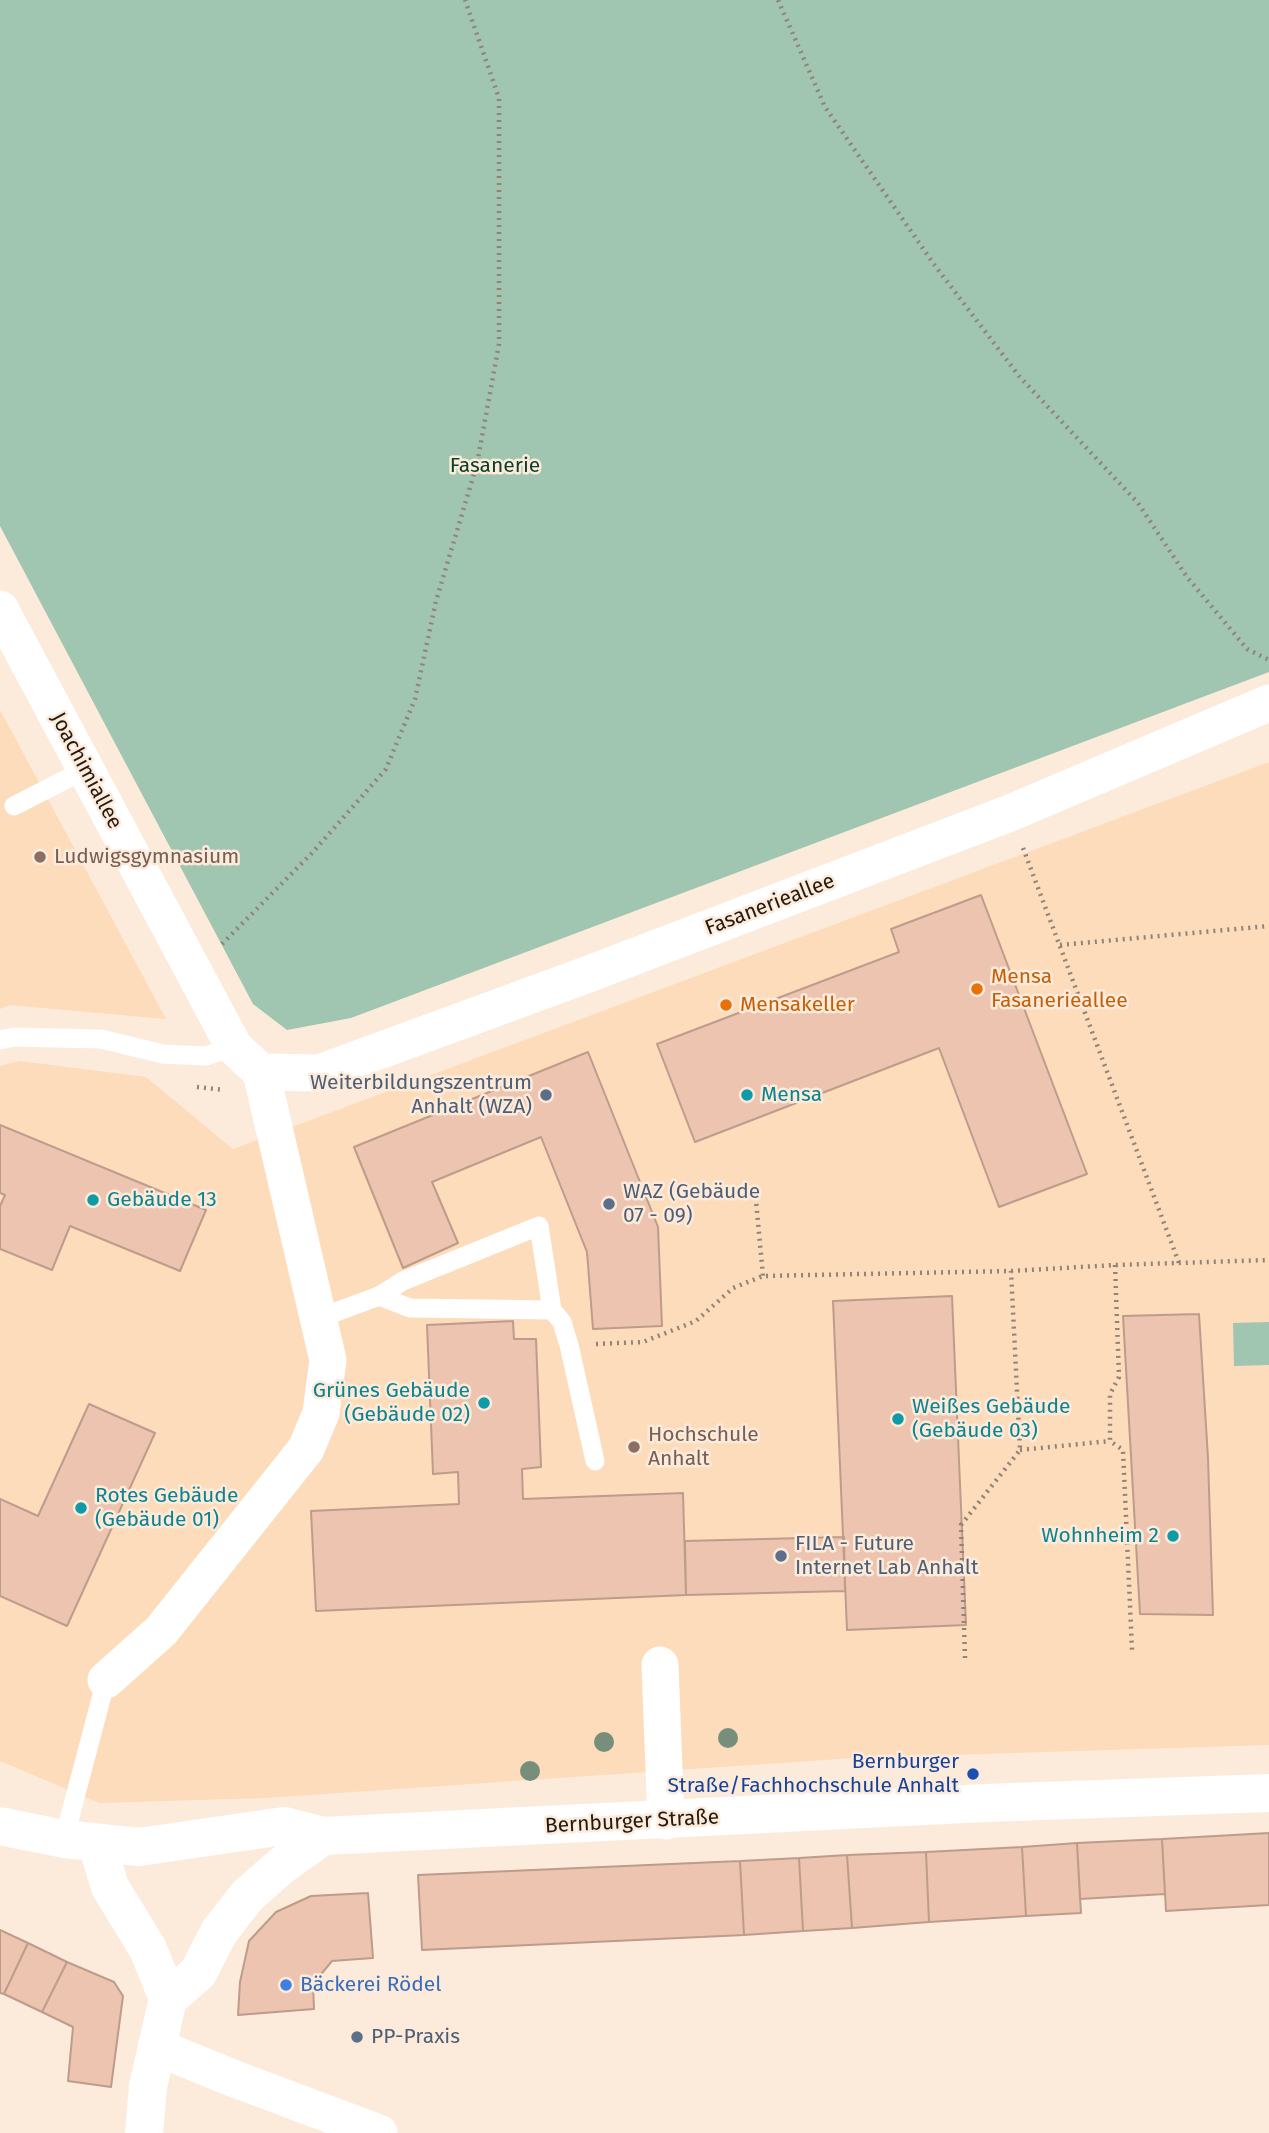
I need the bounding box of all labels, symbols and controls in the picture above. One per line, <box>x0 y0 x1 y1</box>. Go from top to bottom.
park label: Fasanerie <box>450 453 540 479</box>
street label: Joachimiallee <box>45 708 127 834</box>
place label: Ludwigsgymnasium <box>54 844 239 870</box>
marker: Ludwigsgymnasium <box>32 849 48 865</box>
street label: Fasanerieallee <box>702 869 838 941</box>
place label: Mensa Fasanerieallee <box>991 964 1128 1014</box>
marker: Mensa Fasanerieallee <box>969 981 985 997</box>
place label: Mensakeller <box>740 992 855 1018</box>
marker: Mensakeller <box>718 997 734 1013</box>
place label: Weiterbildungszentrum Anhalt (WZA) <box>310 1070 532 1120</box>
place label: Mensa <box>761 1082 822 1108</box>
marker: Weiterbildungszentrum Anhalt (WZA) <box>538 1087 554 1103</box>
marker: Mensa <box>739 1087 755 1103</box>
place label: WAZ (Gebäude 07 - 09) <box>623 1179 760 1229</box>
place label: Gebäude 13 <box>107 1187 217 1213</box>
marker: Gebäude 13 <box>85 1192 101 1208</box>
marker: WAZ (Gebäude 07 - 09) <box>601 1196 617 1212</box>
place label: Grünes Gebäude (Gebäude 02) <box>313 1378 470 1428</box>
place label: Weißes Gebäude (Gebäude 03) <box>912 1394 1070 1444</box>
marker: Grünes Gebäude (Gebäude 02) <box>476 1395 492 1411</box>
marker: Weißes Gebäude (Gebäude 03) <box>890 1411 906 1427</box>
place label: Hochschule Anhalt <box>648 1422 759 1472</box>
marker: Hochschule Anhalt <box>626 1439 642 1455</box>
place label: Rotes Gebäude (Gebäude 01) <box>95 1483 238 1533</box>
marker: Rotes Gebäude (Gebäude 01) <box>73 1500 89 1516</box>
place label: Wohnheim 2 <box>1041 1523 1159 1549</box>
marker: Wohnheim 2 <box>1165 1528 1181 1544</box>
place label: FILA - Future Internet Lab Anhalt <box>795 1531 979 1581</box>
marker: FILA - Future Internet Lab Anhalt <box>773 1548 789 1564</box>
place label: Bernburger Straße/Fachhochschule Anhalt <box>668 1749 959 1799</box>
marker: Bernburger Straße/Fachhochschule Anhalt <box>965 1766 981 1782</box>
street label: Bernburger Straße <box>544 1805 720 1839</box>
place label: Bäckerei Rödel <box>300 1972 441 1998</box>
marker: Bäckerei Rödel <box>278 1977 294 1993</box>
place label: PP-Praxis <box>371 2024 460 2050</box>
marker: PP-Praxis <box>349 2029 365 2045</box>

